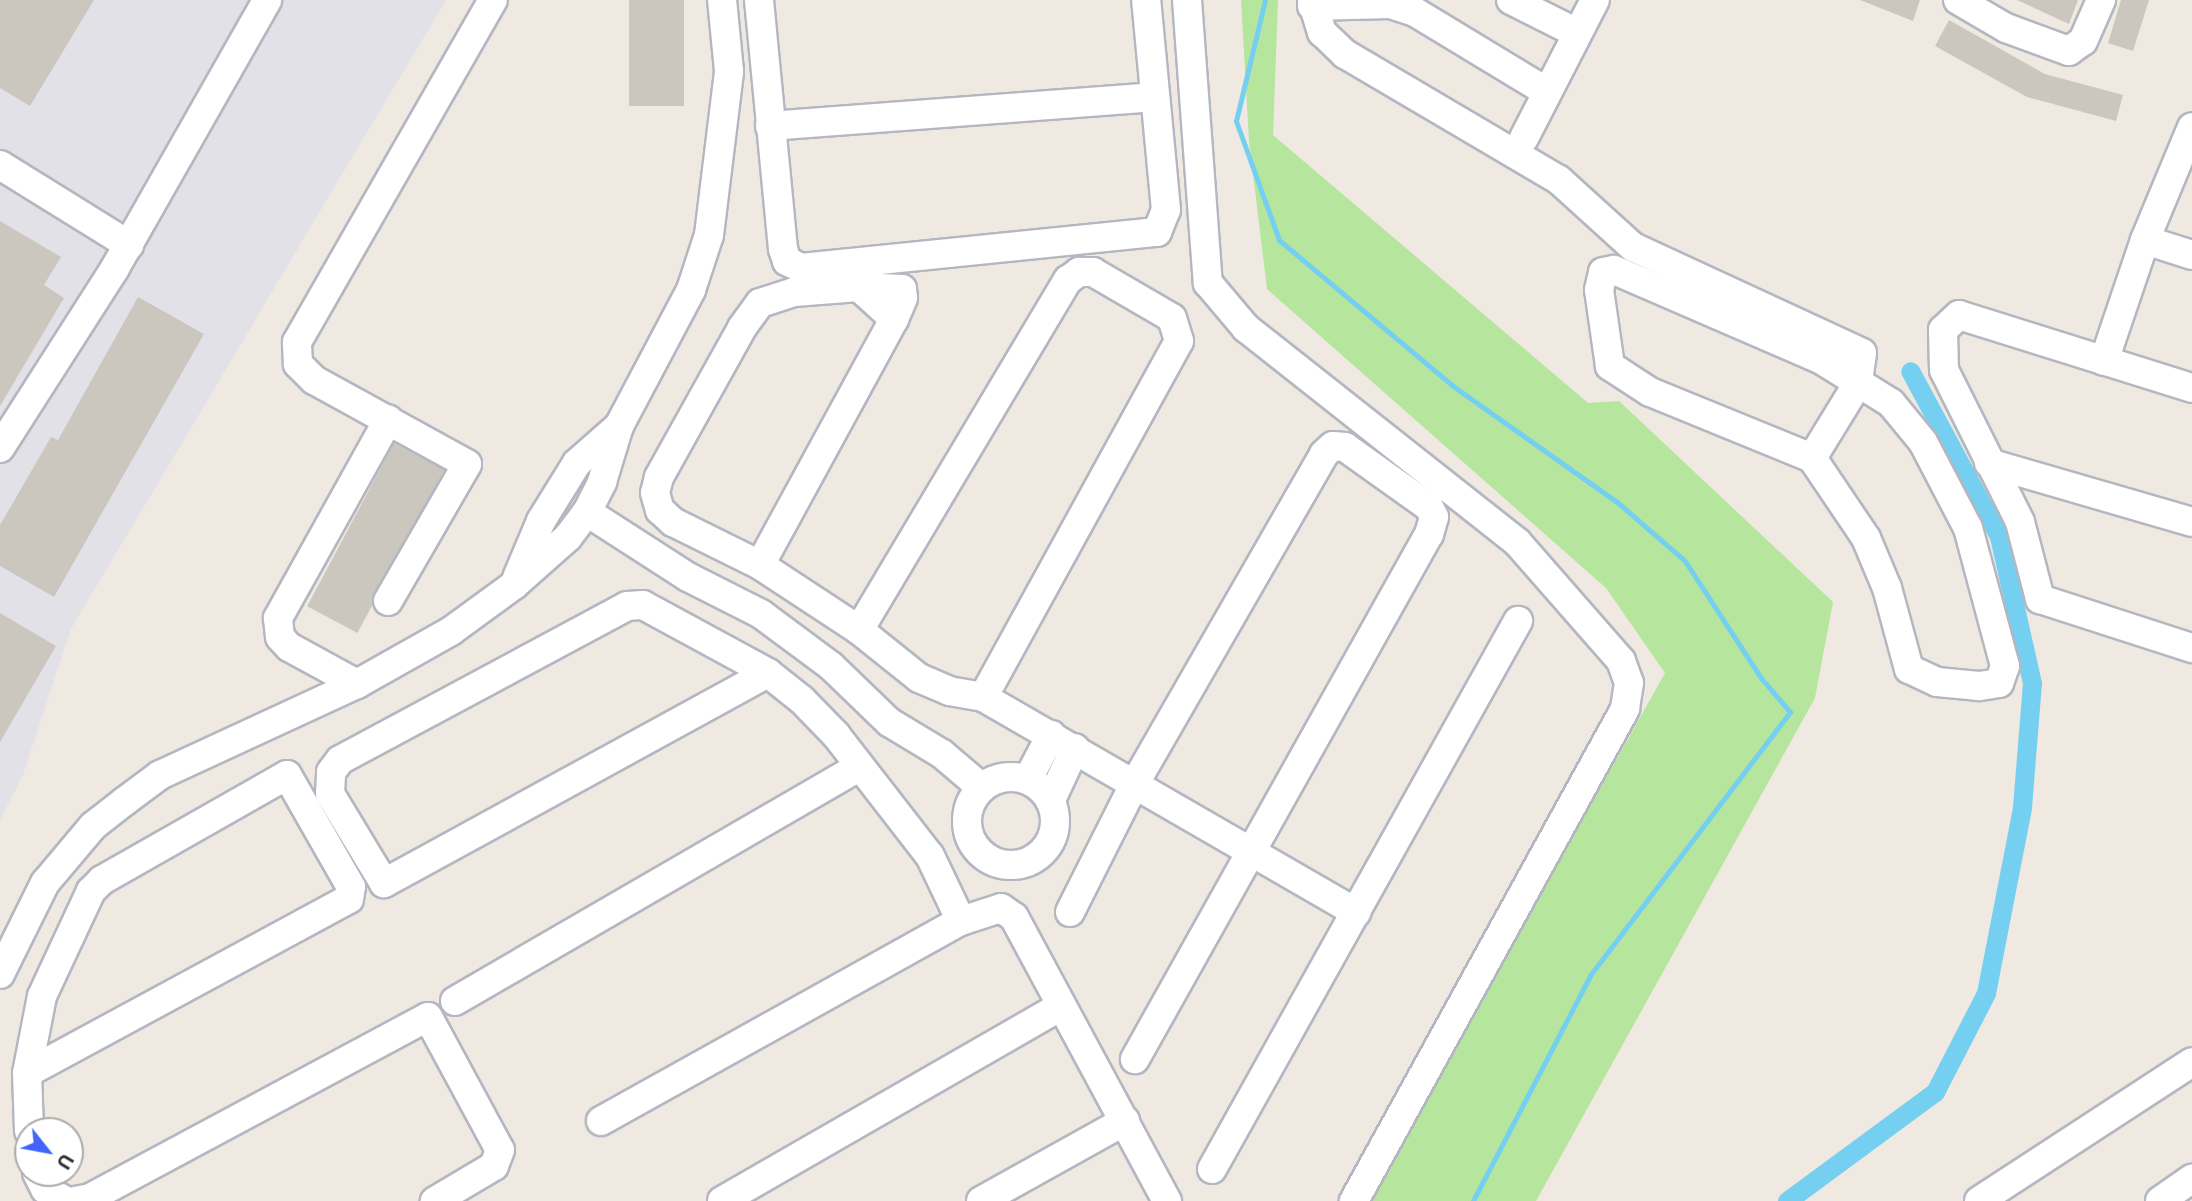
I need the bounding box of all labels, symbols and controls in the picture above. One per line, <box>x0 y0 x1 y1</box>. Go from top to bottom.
north arrow <box>14 1117 84 1187</box>
text: U <box>50 1149 80 1175</box>

